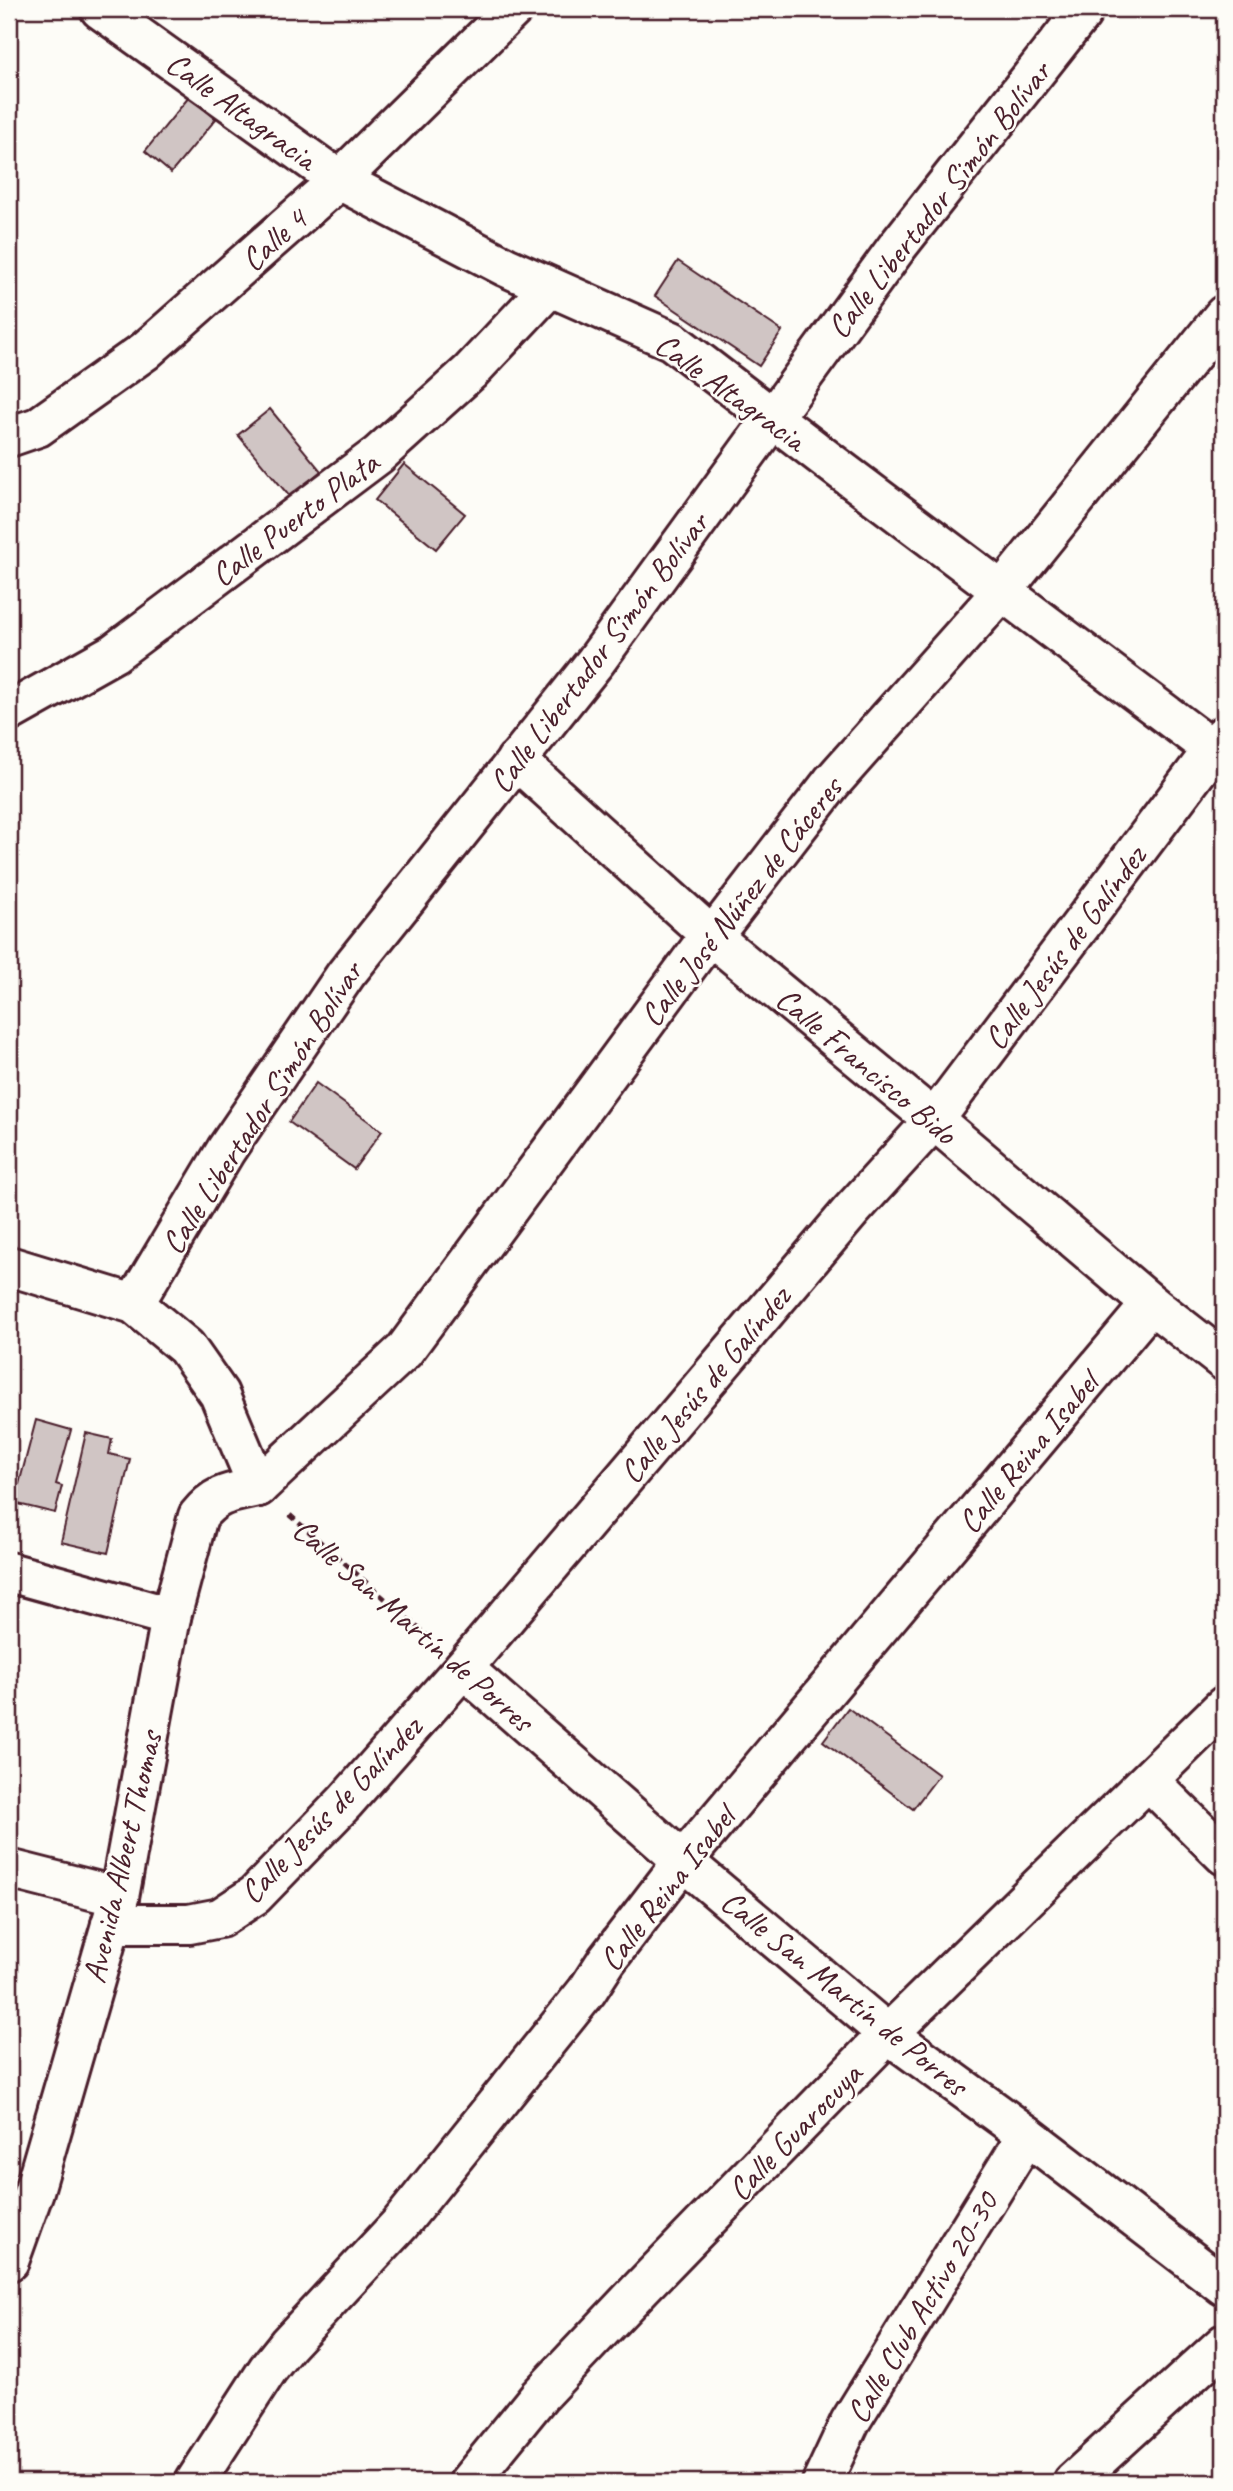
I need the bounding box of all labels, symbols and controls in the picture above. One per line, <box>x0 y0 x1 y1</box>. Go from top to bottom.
street label: Calle Altagracia <box>158 42 327 181</box>
street label: Calle Libertador Simón Bolívar <box>817 51 1062 347</box>
street label: Calle 4 <box>232 197 318 280</box>
street label: Calle Altagracia <box>647 323 816 462</box>
street label: Calle Puerto Plata <box>202 440 389 596</box>
street label: Calle Libertador Simón Bolívar <box>480 502 719 801</box>
street label: Calle José Núñez de Cáceres <box>630 766 853 1035</box>
street label: Calle Jesús de Galíndez <box>974 835 1157 1058</box>
street label: Calle Libertador Simón Bolívar <box>151 951 373 1262</box>
street label: Calle Francisco Bido <box>767 978 967 1155</box>
street label: Calle Jesús de Galíndez <box>610 1275 801 1492</box>
street label: Calle Reina Isabel <box>948 1359 1111 1542</box>
street label: Calle San Martín de Porres <box>284 1509 545 1743</box>
street label: Calle Jesús de Galíndez <box>230 1705 433 1912</box>
street label: Avenida Albert Thomas <box>73 1725 172 1987</box>
street label: Calle Reina Isabel <box>589 1794 747 1979</box>
street label: Calle San Martín de Porres <box>712 1880 978 2107</box>
street label: Calle Guarocuya <box>718 2052 873 2210</box>
street label: Calle Club Activo 20-30 <box>836 2182 1008 2431</box>

